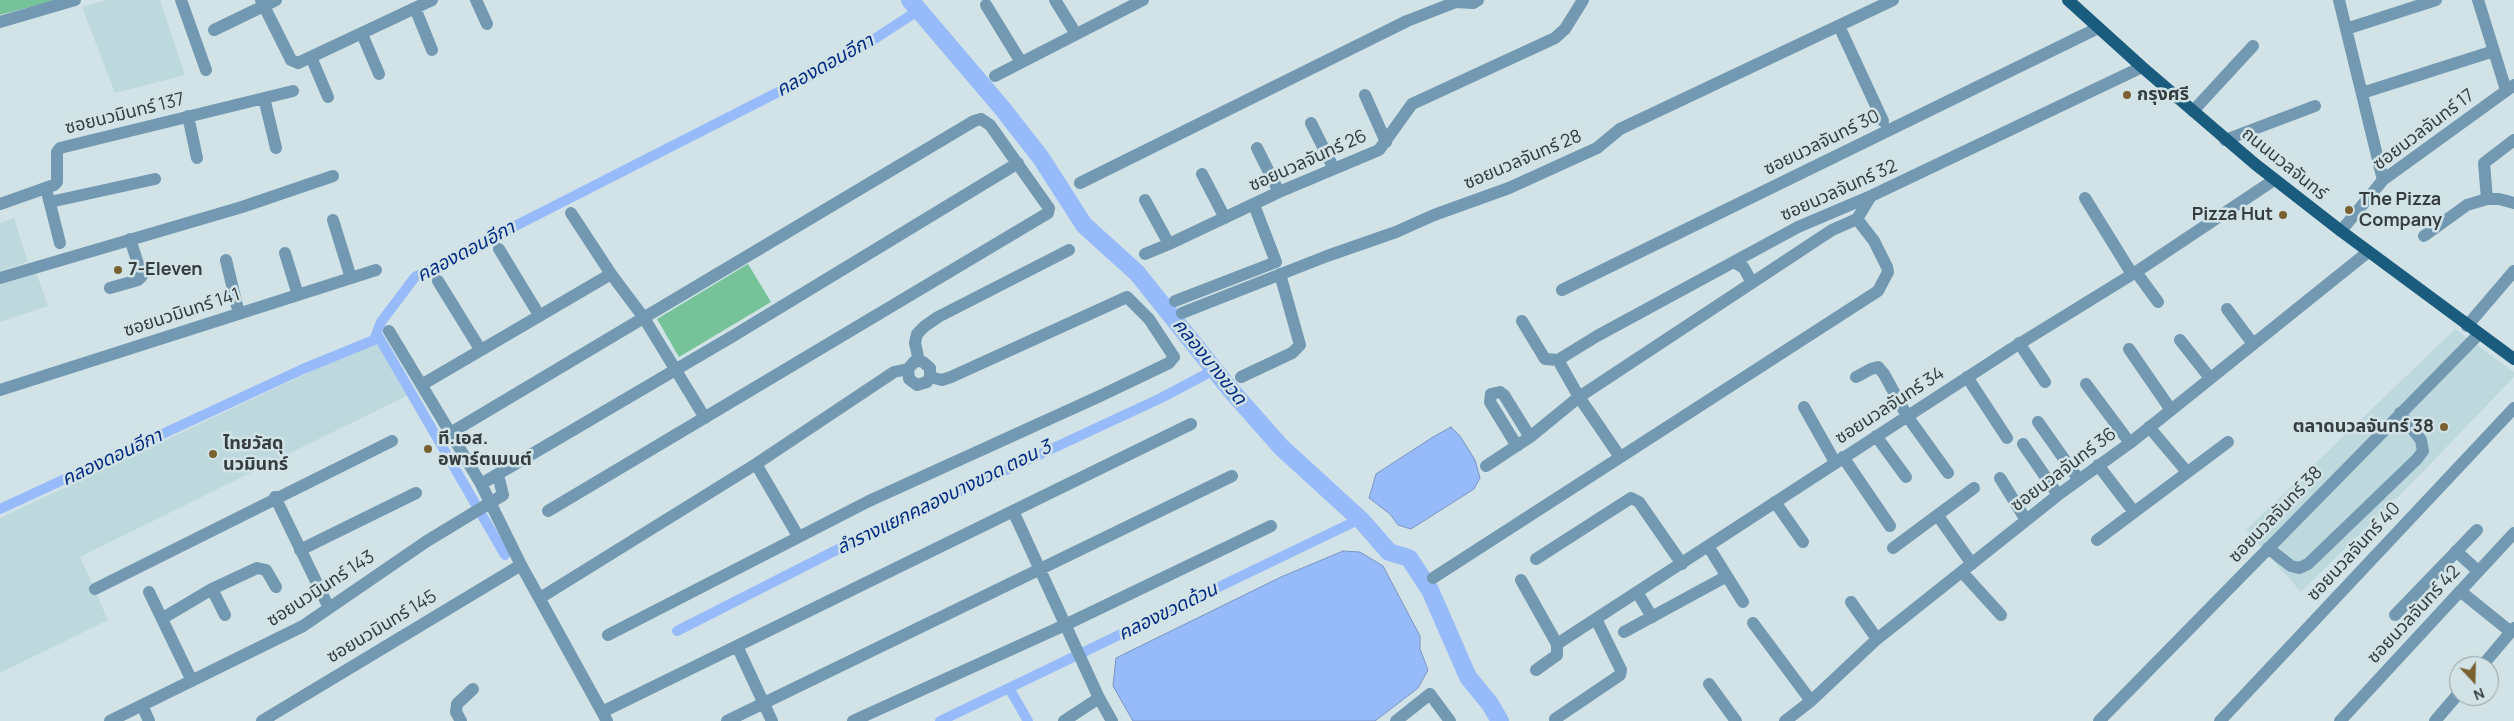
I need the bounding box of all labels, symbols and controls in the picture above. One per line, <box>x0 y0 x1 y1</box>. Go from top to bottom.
water label: คลองดอนอีกา <box>772 30 878 102</box>
place label: กรุงศรี <box>2137 84 2189 106</box>
street label: ซอยนวลจันทร์ 17 <box>2369 85 2479 175</box>
street label: ซอยนวมินทร์ 137 <box>63 89 187 139</box>
marker: กรุงศรี <box>2121 89 2133 101</box>
street label: ซอยนวลจันทร์ 30 <box>1761 106 1883 180</box>
street label: ถนนนวลจันทร์ <box>2237 123 2331 205</box>
street label: ซอยนวลจันทร์ 26 <box>1246 125 1370 197</box>
street label: ซอยนวลจันทร์ 28 <box>1461 125 1585 195</box>
street label: ซอยนวลจันทร์ 32 <box>1777 156 1901 226</box>
place label: The Pizza Company <box>2359 189 2442 232</box>
place label: Pizza Hut <box>2192 204 2273 226</box>
marker: The Pizza Company <box>2343 204 2355 216</box>
marker: Pizza Hut <box>2277 209 2289 221</box>
water label: คลองดอนอีกา <box>413 217 519 287</box>
place label: 7-Eleven <box>128 259 203 281</box>
marker: 7-Eleven <box>112 264 124 276</box>
street label: ซอยนวมินทร์ 141 <box>121 284 243 342</box>
water label: คลองบางขวด <box>1167 314 1251 410</box>
street label: ซอยนวลจันทร์ 34 <box>1831 363 1949 449</box>
place label: ตลาดนวลจันทร์ 38 <box>2293 416 2434 438</box>
marker: ตลาดนวลจันทร์ 38 <box>2438 421 2450 433</box>
street label: ซอยนวลจันทร์ 36 <box>2007 423 2121 517</box>
water label: คลองดอนอีกา <box>58 425 166 491</box>
place label: ที.เอส. อพาร์ตเมนต์ <box>438 428 532 470</box>
place label: ไทยวัสดุ นวมินทร์ <box>223 433 288 476</box>
water label: ลำรางแยกคลองบางขวด ตอน 3 <box>833 436 1055 560</box>
marker: ที.เอส. อพาร์ตเมนต์ <box>422 443 434 455</box>
marker: ไทยวัสดุ นวมินทร์ <box>207 448 219 460</box>
street label: ซอยนวลจันทร์ 38 <box>2225 462 2327 568</box>
street label: ซอยนวลจันทร์ 40 <box>2303 498 2405 606</box>
street label: ซอยนวมินทร์ 143 <box>263 546 379 632</box>
street label: ซอยนวลจันทร์ 42 <box>2363 562 2465 668</box>
water label: คลองขวดด้วน <box>1115 578 1221 646</box>
street label: ซอยนวมินทร์ 145 <box>323 586 441 668</box>
north arrow <box>2449 656 2499 706</box>
text: N <box>2471 684 2487 705</box>

